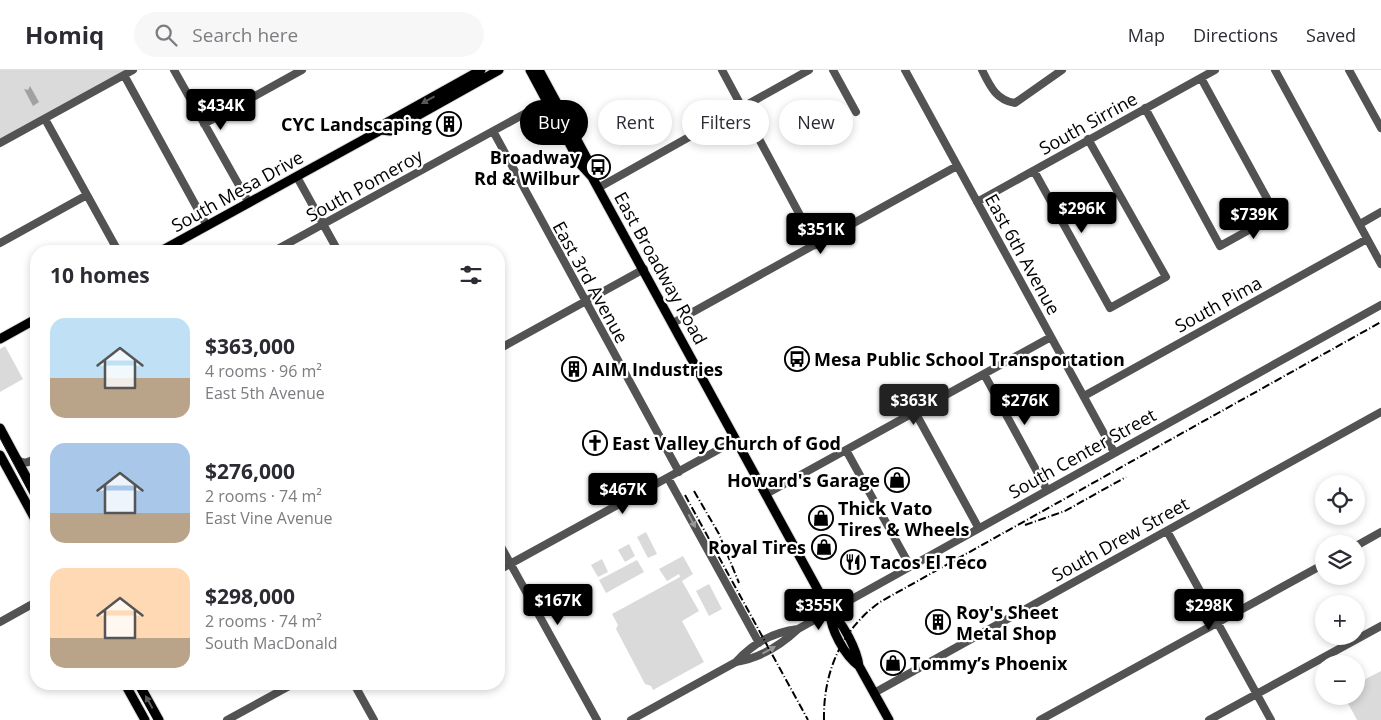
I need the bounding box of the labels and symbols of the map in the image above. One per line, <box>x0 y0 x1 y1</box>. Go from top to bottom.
street label: South Sirrine <box>1035 86 1141 160</box>
pin: $434K <box>186 88 256 131</box>
one-way arrow <box>421 95 435 104</box>
building icon: CYC Landscaping <box>436 111 462 137</box>
place label: CYC Landscaping <box>281 112 432 136</box>
street label: South Pomeroy <box>302 143 427 227</box>
street label: South Mesa Drive <box>167 145 307 237</box>
place label: Broadway Rd & Wilbur <box>474 145 581 190</box>
bus stop icon: Broadway Rd & Wilbur <box>585 154 611 180</box>
street label: East Broadway Road <box>609 187 713 349</box>
street label: East 6th Avenue <box>980 189 1066 319</box>
pin: $296K <box>1047 191 1117 234</box>
pin: $739K <box>1219 198 1289 240</box>
pin: $351K <box>786 212 856 255</box>
street label: East 3rd Avenue <box>548 217 634 347</box>
street label: South Pima <box>1170 270 1266 338</box>
bus stop icon: Mesa Public School Transportation <box>784 346 810 372</box>
place label: Mesa Public School Transportation <box>814 347 1125 371</box>
building icon: AIM Industries <box>561 356 587 382</box>
place label: AIM Industries <box>592 357 723 381</box>
pin: $363K <box>879 384 949 426</box>
pin: $276K <box>990 384 1060 426</box>
street label: South Center Street <box>1004 402 1160 504</box>
church icon: East Valley Church of God <box>582 430 608 456</box>
place label: East Valley Church of God <box>612 431 841 455</box>
shop icon: Howard's Garage <box>884 467 910 493</box>
place label: Howard's Garage <box>727 468 880 492</box>
pin: $467K <box>588 472 658 515</box>
street label: South Drew Street <box>1047 491 1193 587</box>
place label: Thick Vato Tires & Wheels <box>838 496 970 541</box>
shop icon: Thick Vato Tires & Wheels <box>808 505 834 531</box>
one-way arrow <box>687 514 696 528</box>
shop icon: Royal Tires <box>811 534 837 560</box>
place label: Royal Tires <box>708 535 806 559</box>
restaurant icon: Tacos El Teco <box>840 549 866 575</box>
place label: Tacos El Teco <box>870 550 987 574</box>
pin: $167K <box>523 584 593 626</box>
pin: $355K <box>784 588 854 631</box>
pin: $298K <box>1174 588 1244 631</box>
place label: Roy's Sheet Metal Shop <box>956 600 1059 645</box>
building icon: Roy's Sheet Metal Shop <box>925 609 951 635</box>
one-way arrow <box>762 646 776 654</box>
shop icon: Tommy’s Phoenix <box>880 650 906 676</box>
place label: Tommy’s Phoenix <box>910 651 1068 675</box>
one-way arrow <box>145 695 153 709</box>

